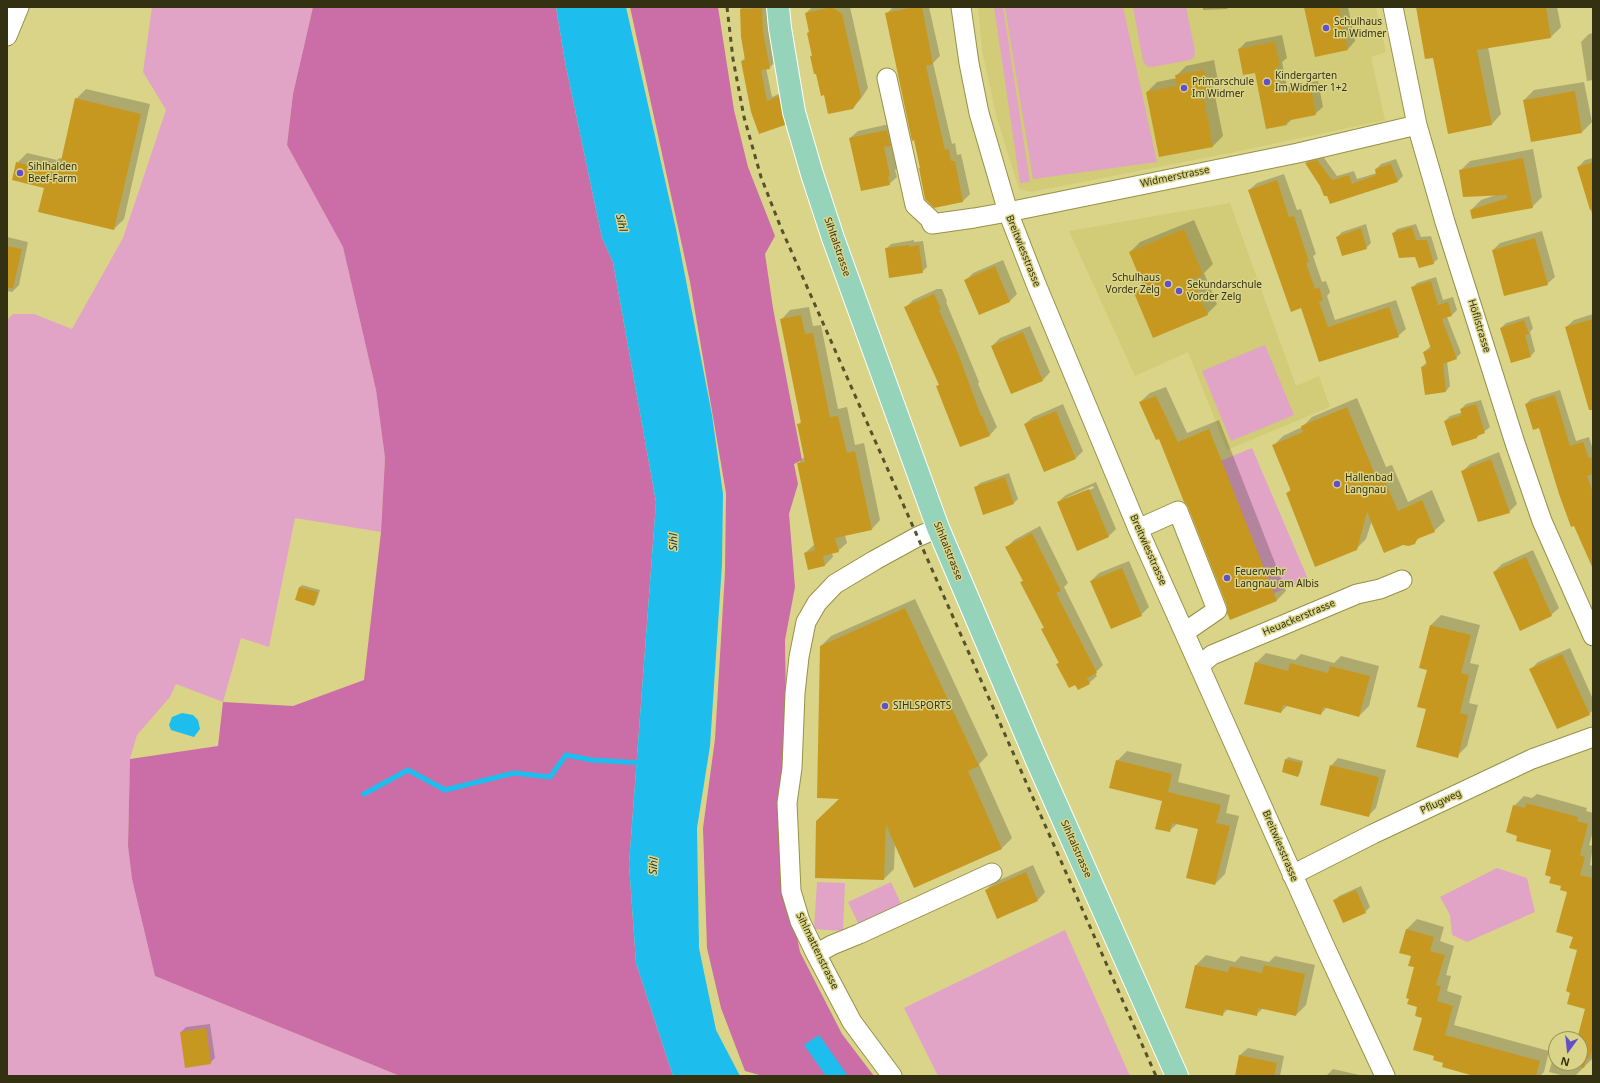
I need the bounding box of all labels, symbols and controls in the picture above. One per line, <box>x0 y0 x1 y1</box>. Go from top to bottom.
place label: Schulhaus Im Widmer <box>1334 16 1386 40</box>
marker: Schulhaus Im Widmer <box>1321 23 1331 33</box>
place label: Kindergarten Im Widmer 1+2 <box>1275 70 1347 94</box>
place label: Primarschule Im Widmer <box>1192 76 1254 100</box>
marker: Kindergarten Im Widmer 1+2 <box>1262 77 1272 87</box>
marker: Primarschule Im Widmer <box>1179 83 1189 93</box>
place label: Sihlhalden Beef-Farm <box>28 161 77 184</box>
street label: Widmerstrasse <box>1139 164 1211 190</box>
marker: Sihlhalden Beef-Farm <box>15 168 25 178</box>
water label: Sihl <box>613 213 629 233</box>
street label: Breitwiesstrasse <box>1003 213 1043 289</box>
street label: Sihltalstrasse <box>821 216 853 278</box>
place label: Schulhaus Vorder Zelg <box>1106 272 1160 296</box>
marker: Schulhaus Vorder Zelg <box>1163 279 1173 289</box>
place label: Sekundarschule Vorder Zelg <box>1187 279 1262 302</box>
marker: Sekundarschule Vorder Zelg <box>1174 286 1184 296</box>
street label: Höflistrasse <box>1465 298 1493 354</box>
place label: Hallenbad Langnau <box>1345 472 1393 496</box>
marker: Hallenbad Langnau <box>1332 479 1342 489</box>
street label: Breitwiesstrasse <box>1127 513 1169 587</box>
street label: Sihltalstrasse <box>931 520 965 582</box>
water label: Sihl <box>667 533 681 551</box>
place label: Feuerwehr Langnau am Albis <box>1235 566 1319 590</box>
marker: Feuerwehr Langnau am Albis <box>1222 573 1232 583</box>
street label: Heuackerstrasse <box>1261 597 1337 639</box>
place label: SIHLSPORTS <box>893 700 951 712</box>
marker: SIHLSPORTS <box>880 701 890 711</box>
street label: Pflugweg <box>1419 787 1463 817</box>
street label: Breitwiesstrasse <box>1260 809 1300 883</box>
street label: Sihltalstrasse <box>1058 818 1094 880</box>
water label: Sihl <box>647 857 661 875</box>
street label: Sihlmattenstrasse <box>793 911 841 991</box>
north arrow <box>1548 1031 1588 1071</box>
text: N <box>1559 1054 1571 1071</box>

